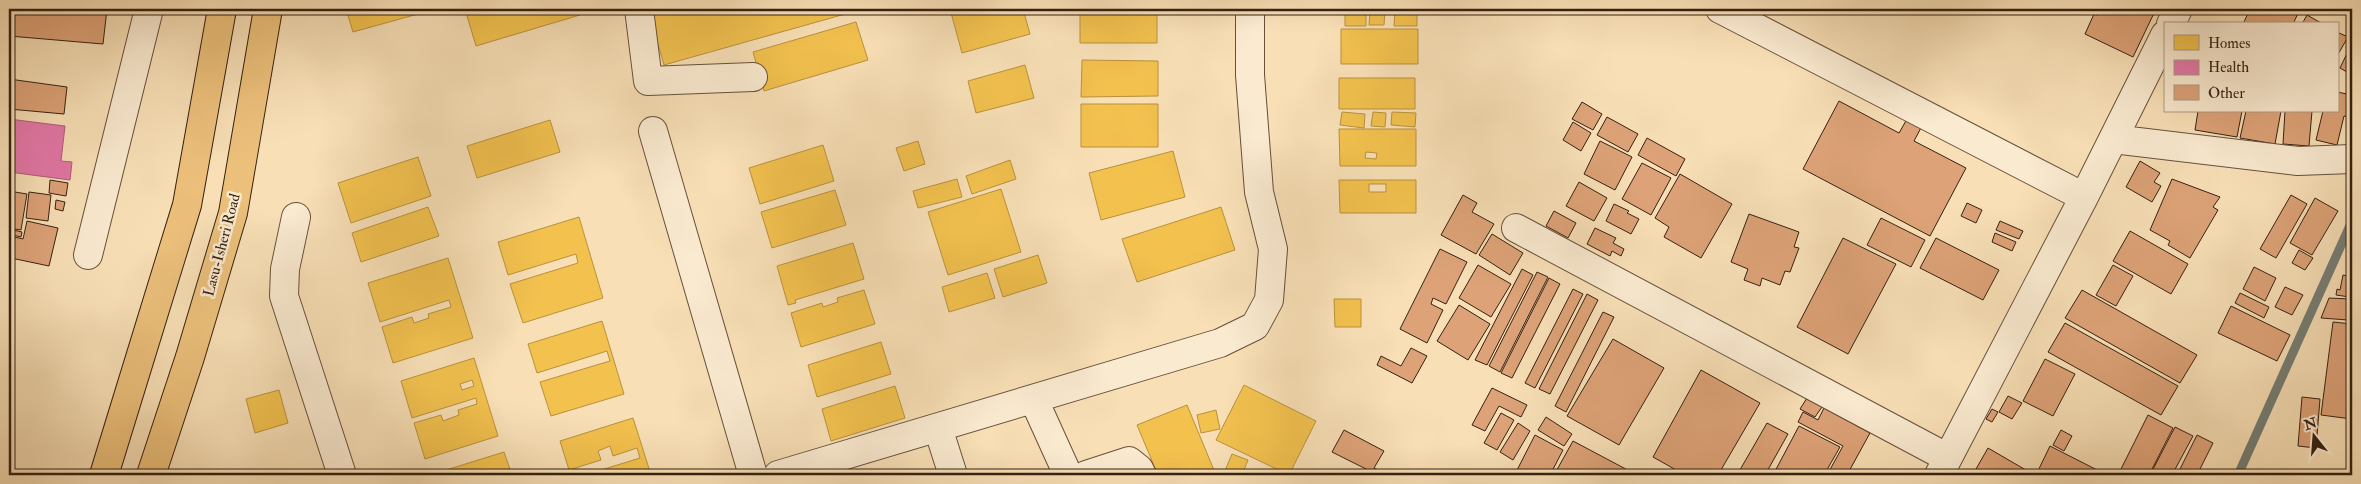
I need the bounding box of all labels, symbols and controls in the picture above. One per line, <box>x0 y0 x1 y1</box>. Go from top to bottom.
legend <box>2164 22 2338 112</box>
text: Homes <box>2208 34 2250 53</box>
text: Health <box>2208 58 2249 77</box>
text: Other <box>2208 84 2245 103</box>
street label: Lasu-Isheri Road <box>199 191 245 298</box>
north arrow <box>2288 412 2338 462</box>
text: N <box>2301 414 2319 434</box>

